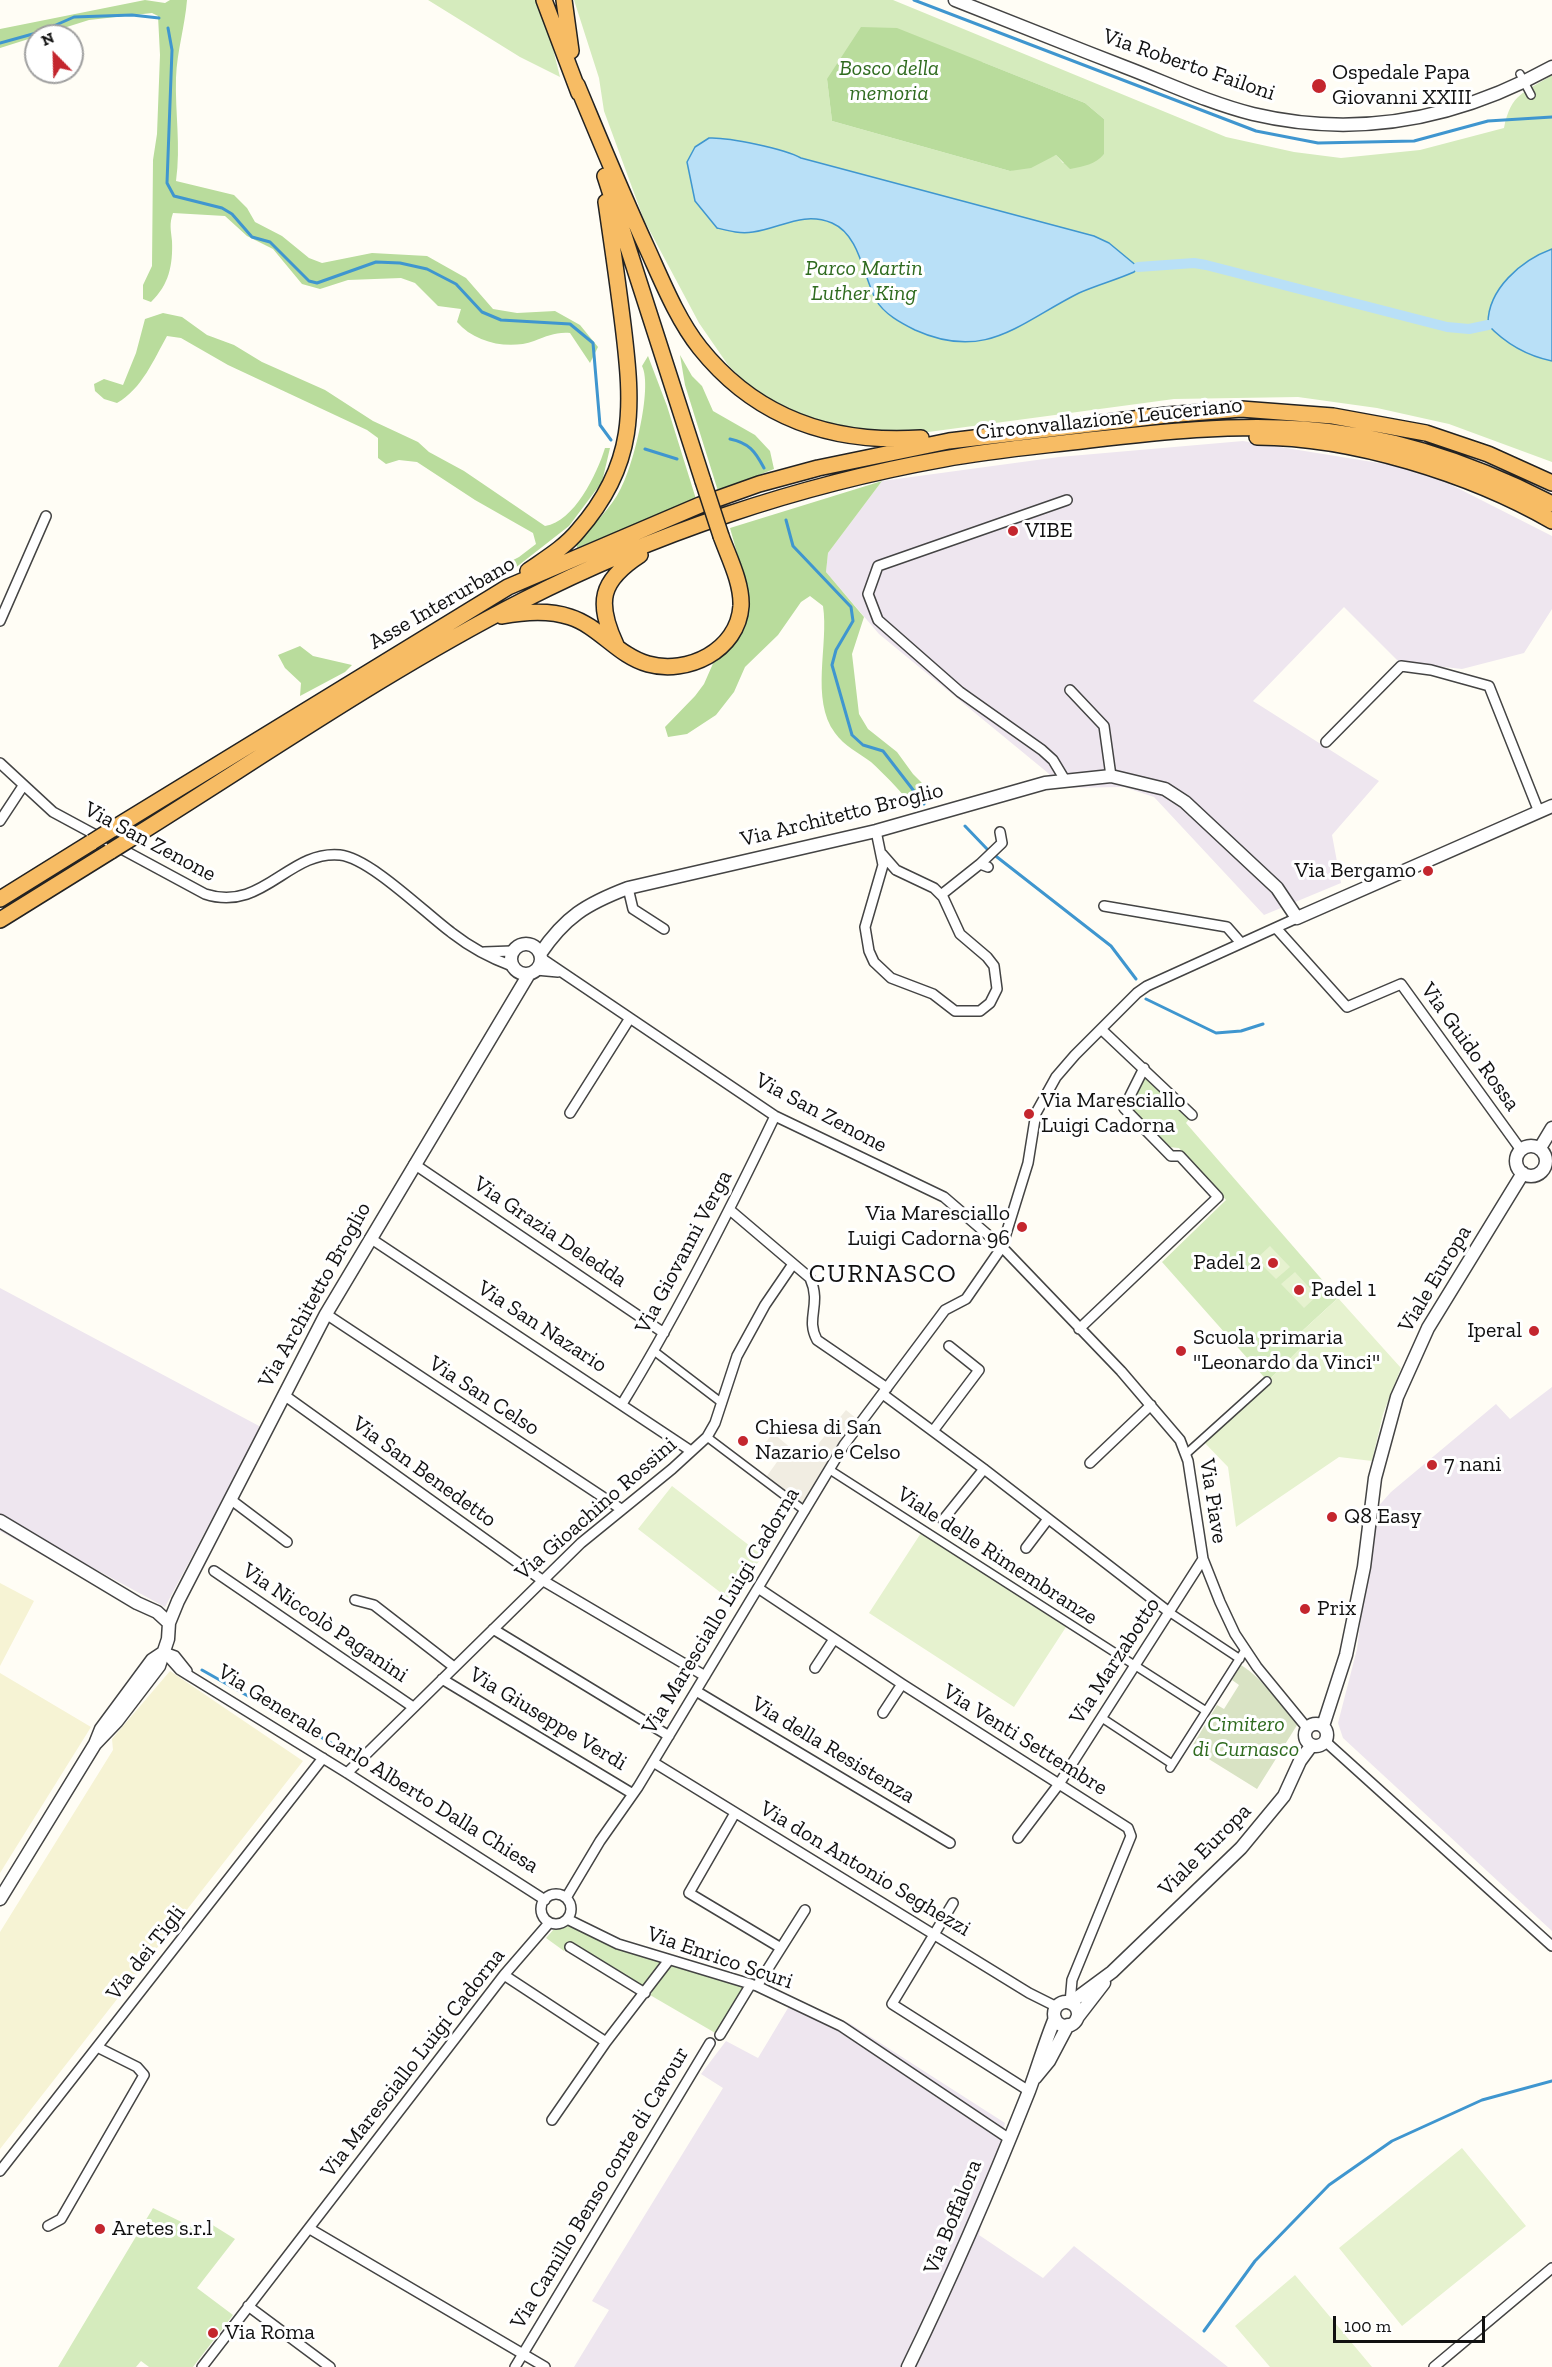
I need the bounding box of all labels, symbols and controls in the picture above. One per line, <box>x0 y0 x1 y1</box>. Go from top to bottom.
street label: Via Roberto Failoni <box>1099 23 1279 107</box>
north arrow <box>24 24 84 84</box>
text: N <box>38 28 57 50</box>
park label: Bosco della memoria <box>839 56 939 107</box>
place label: Ospedale Papa Giovanni XXIII <box>1332 60 1472 112</box>
marker: Ospedale Papa Giovanni XXIII <box>1310 77 1328 95</box>
park label: Parco Martin Luther King <box>805 256 923 308</box>
street label: Circonvallazione Leuceriano <box>974 392 1244 446</box>
place label: VIBE <box>1025 518 1073 544</box>
marker: VIBE <box>1006 524 1020 538</box>
street label: Asse Interurbano <box>364 551 520 655</box>
street label: Via Architetto Broglio <box>738 777 946 853</box>
street label: Via San Zenone <box>80 796 220 888</box>
place label: Via Bergamo <box>1295 858 1416 884</box>
marker: Via Bergamo <box>1421 864 1435 878</box>
street label: Via Guido Rossa <box>1415 978 1525 1116</box>
street label: Via San Zenone <box>751 1067 891 1159</box>
place label: Via Maresciallo Luigi Cadorna <box>1041 1088 1186 1140</box>
marker: Via Maresciallo Luigi Cadorna <box>1022 1107 1036 1121</box>
street label: Via Giovanni Verga <box>630 1166 738 1338</box>
street label: Via Grazia Deledda <box>468 1171 632 1293</box>
street label: Via Architetto Broglio <box>253 1198 377 1392</box>
place label: Via Maresciallo Luigi Cadorna 96 <box>847 1201 1010 1252</box>
marker: Via Maresciallo Luigi Cadorna 96 <box>1015 1220 1029 1234</box>
street label: Viale Europa <box>1393 1221 1477 1337</box>
place label: Padel 2 <box>1193 1250 1261 1276</box>
marker: Padel 2 <box>1266 1256 1280 1270</box>
district label: CURNASCO <box>809 1259 957 1291</box>
street label: Via San Nazario <box>472 1275 612 1379</box>
place label: Padel 1 <box>1311 1277 1376 1303</box>
marker: Padel 1 <box>1292 1283 1306 1297</box>
place label: Iperal <box>1467 1318 1522 1344</box>
marker: Iperal <box>1527 1324 1541 1338</box>
place label: Scuola primaria "Leonardo da Vinci" <box>1193 1325 1380 1376</box>
marker: Scuola primaria "Leonardo da Vinci" <box>1174 1344 1188 1358</box>
street label: Via San Celso <box>424 1350 544 1442</box>
street label: Via San Benedetto <box>347 1411 501 1533</box>
place label: Chiesa di San Nazario e Celso <box>755 1415 901 1466</box>
street label: Via Gioachino Rossini <box>510 1432 682 1586</box>
marker: Chiesa di San Nazario e Celso <box>736 1434 750 1448</box>
place label: 7 nani <box>1444 1452 1501 1478</box>
street label: Via Piave <box>1193 1457 1233 1545</box>
marker: 7 nani <box>1425 1458 1439 1472</box>
street label: Viale delle Rimembranze <box>892 1481 1102 1631</box>
street label: Via Maresciallo Luigi Cadorna <box>637 1483 805 1739</box>
place label: Q8 Easy <box>1344 1504 1421 1530</box>
marker: Q8 Easy <box>1325 1510 1339 1524</box>
street label: Via Niccolò Paganini <box>237 1558 413 1688</box>
street label: Via Marzabotto <box>1064 1593 1166 1729</box>
place label: Prix <box>1317 1596 1356 1622</box>
marker: Prix <box>1298 1602 1312 1616</box>
street label: Via Generale Carlo Alberto Dalla Chiesa <box>213 1659 543 1879</box>
street label: Via Giuseppe Verdi <box>464 1661 632 1777</box>
street label: Via Venti Settembre <box>938 1679 1112 1801</box>
street label: Via della Resistenza <box>746 1691 920 1809</box>
park label: Cimitero di Curnasco <box>1193 1712 1299 1764</box>
street label: Via don Antonio Seghezzi <box>755 1796 975 1942</box>
street label: Viale Europa <box>1153 1798 1257 1902</box>
street label: Via dei Tigli <box>101 1900 191 2006</box>
street label: Via Enrico Scuri <box>644 1921 796 1995</box>
street label: Via Maresciallo Luigi Cadorna <box>315 1943 511 2183</box>
street label: Via Camillo Benso conte di Cavour <box>505 2042 695 2334</box>
street label: Via Boffalora <box>918 2156 988 2278</box>
place label: Aretes s.r.l <box>112 2216 212 2242</box>
marker: Aretes s.r.l <box>93 2222 107 2236</box>
scale bar <box>1336 2304 1488 2342</box>
text: 100 m <box>1344 2315 1391 2337</box>
place label: Via Roma <box>225 2320 315 2346</box>
marker: Via Roma <box>206 2326 220 2340</box>

